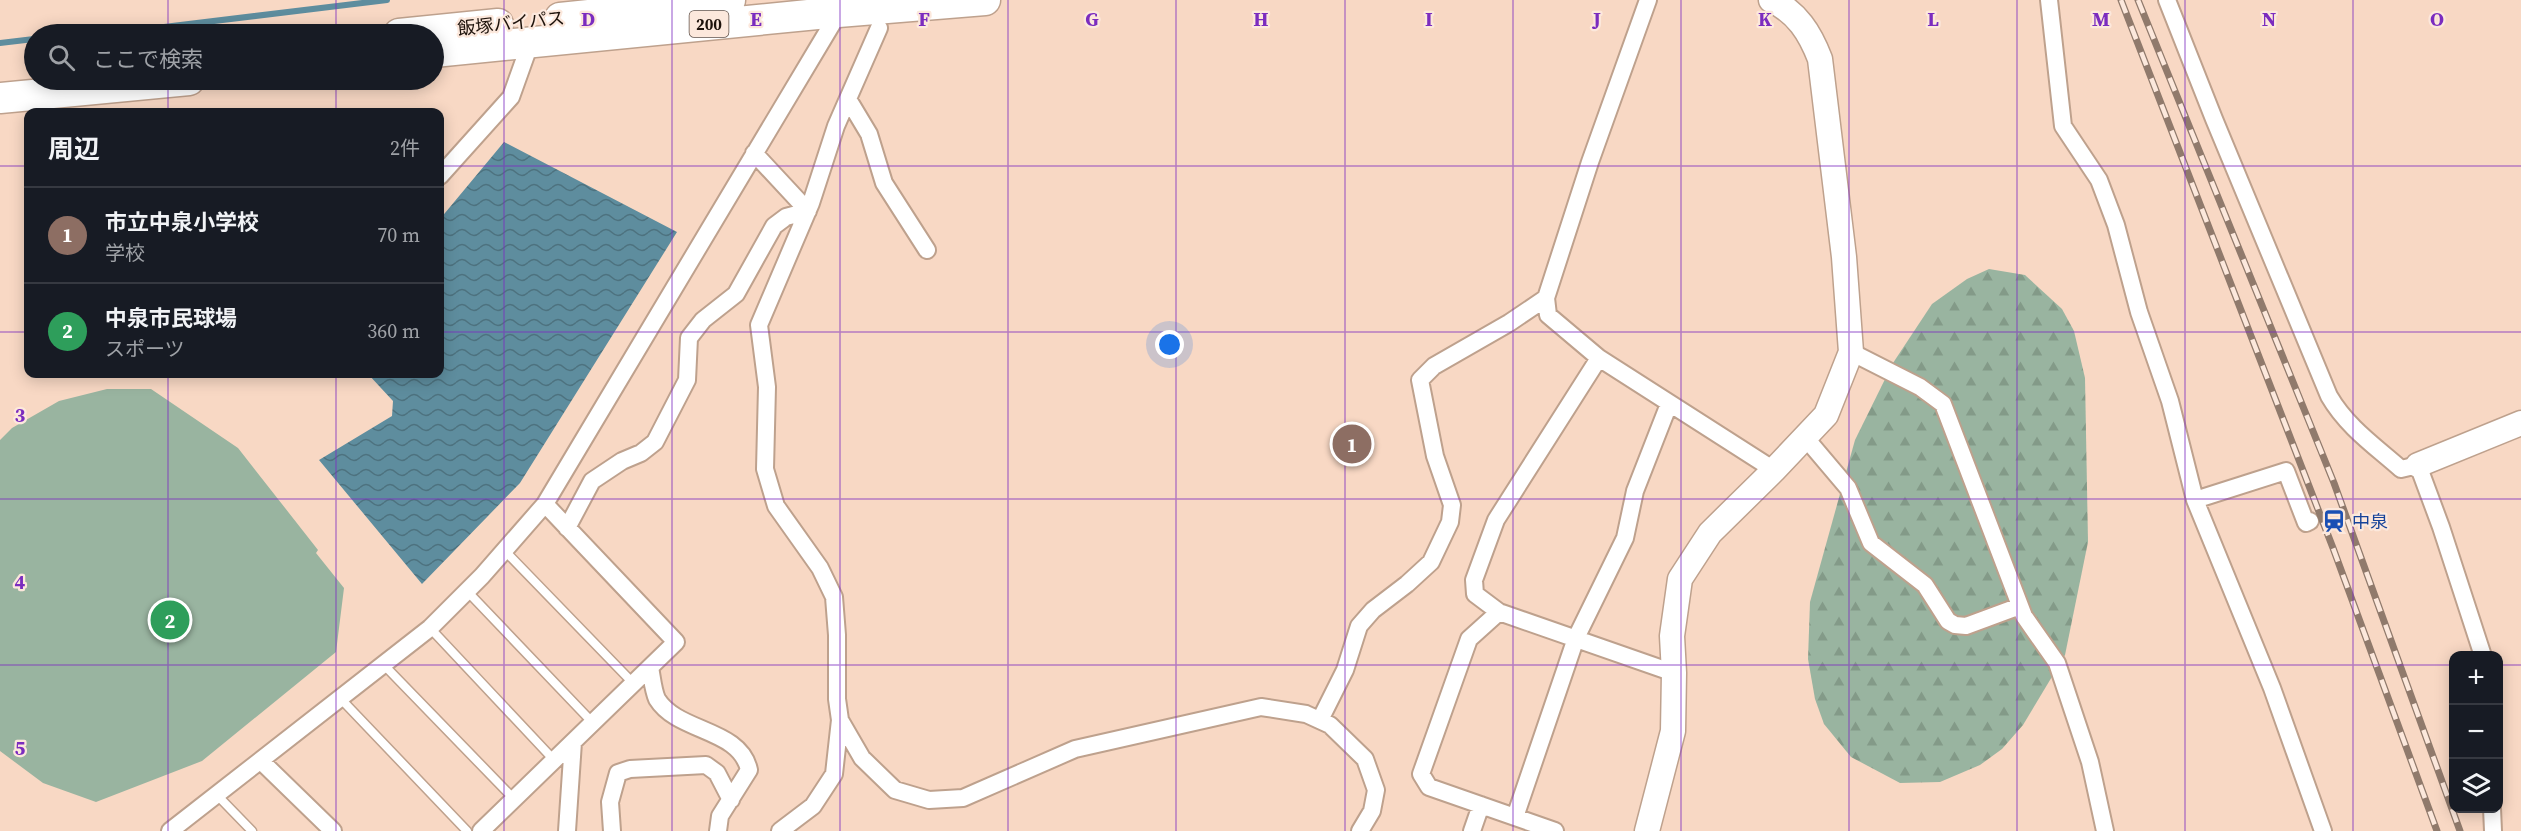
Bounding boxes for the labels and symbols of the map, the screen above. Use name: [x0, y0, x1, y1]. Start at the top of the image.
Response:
street label: 飯塚バイパス: [456, 5, 566, 41]
text: D: [581, 5, 595, 33]
text: E: [750, 5, 762, 33]
text: F: [918, 5, 930, 33]
text: G: [1085, 5, 1099, 33]
text: H: [1253, 5, 1269, 33]
text: I: [1425, 5, 1433, 33]
text: J: [1591, 5, 1601, 33]
text: K: [1758, 5, 1772, 33]
text: L: [1927, 5, 1939, 33]
text: M: [2092, 5, 2110, 33]
text: N: [2262, 5, 2276, 33]
text: O: [2430, 5, 2444, 33]
road number: 200: [690, 11, 728, 37]
your location: [1155, 330, 1184, 359]
text: 3: [15, 401, 26, 429]
pin: 1: [1332, 422, 1372, 466]
station icon: 中泉: [2321, 508, 2347, 534]
place label: 中泉: [2352, 509, 2388, 534]
text: 4: [15, 568, 26, 596]
pin: 2: [150, 598, 190, 642]
text: 5: [15, 734, 26, 762]

